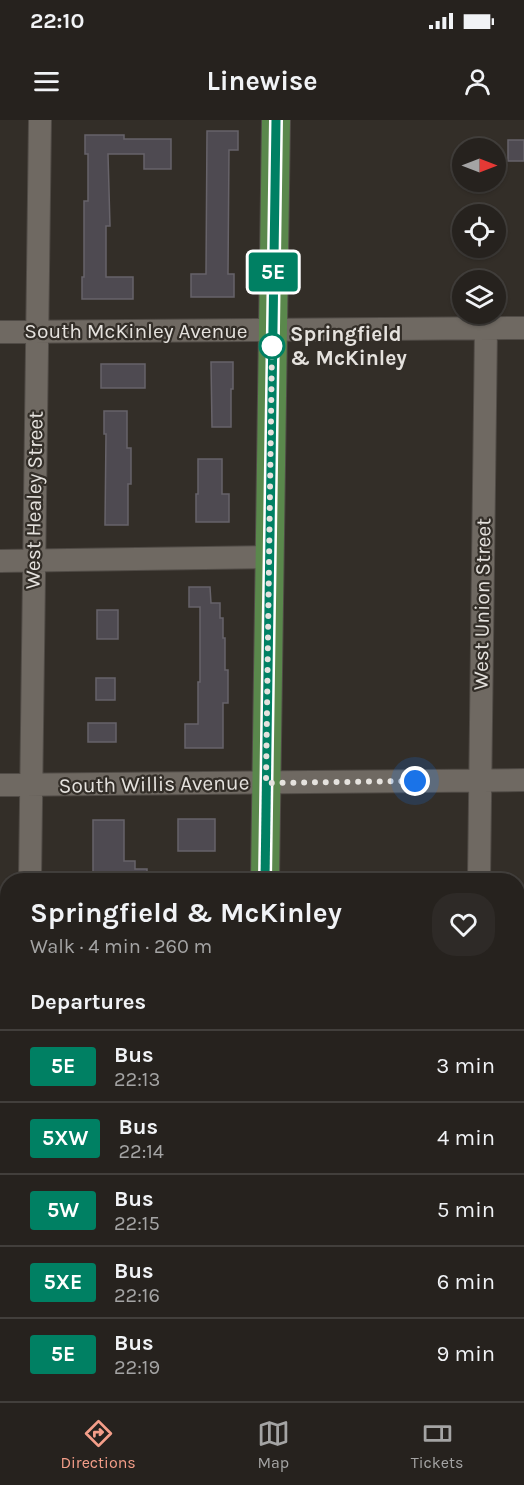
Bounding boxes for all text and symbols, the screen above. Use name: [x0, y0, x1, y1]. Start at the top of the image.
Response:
text: 22:10: [30, 8, 84, 34]
icon: menu: [30, 65, 63, 98]
text: Linewise: [206, 65, 318, 97]
icon: person: [461, 65, 494, 98]
north arrow: [452, 138, 506, 192]
map controls: [452, 138, 506, 324]
button: locate: [452, 204, 506, 258]
line badge: 5E: [246, 252, 300, 292]
text: 5E: [261, 260, 285, 284]
button: layers: [452, 270, 506, 324]
street label: South McKinley Avenue: [24, 319, 248, 343]
place label: Springfield & McKinley: [290, 322, 407, 370]
marker: Springfield & McKinley: [259, 333, 285, 359]
street label: West Healey Street: [20, 411, 48, 589]
street label: West Union Street: [468, 518, 496, 690]
your location: [400, 766, 430, 796]
street label: South Willis Avenue: [58, 770, 250, 798]
button: heart: [432, 893, 495, 956]
text: Springfield & McKinley: [30, 896, 342, 929]
text: Walk · 4 min · 260 m: [30, 935, 212, 958]
text: Departures: [30, 989, 146, 1015]
text: Bus: [114, 1042, 154, 1068]
text: 3 min: [436, 1053, 495, 1079]
text: 5E: [51, 1054, 75, 1078]
text: 22:13: [114, 1068, 160, 1091]
text: Bus: [118, 1114, 158, 1140]
text: 4 min: [437, 1125, 495, 1151]
text: 5XW: [42, 1126, 88, 1150]
text: 22:14: [118, 1140, 164, 1163]
text: Bus: [114, 1186, 154, 1212]
text: 5 min: [437, 1197, 495, 1223]
text: 5W: [47, 1198, 79, 1222]
text: 22:15: [114, 1212, 160, 1235]
text: Bus: [114, 1258, 154, 1284]
text: 6 min: [437, 1269, 495, 1295]
text: 5XE: [44, 1270, 82, 1294]
text: 22:16: [114, 1284, 160, 1307]
text: Bus: [114, 1330, 154, 1356]
text: 9 min: [437, 1341, 495, 1367]
text: 5E: [51, 1342, 75, 1366]
text: 22:19: [114, 1356, 160, 1379]
tab: Directions: [61, 1417, 136, 1472]
tab: Map: [257, 1417, 290, 1472]
tab: Tickets: [411, 1417, 463, 1472]

